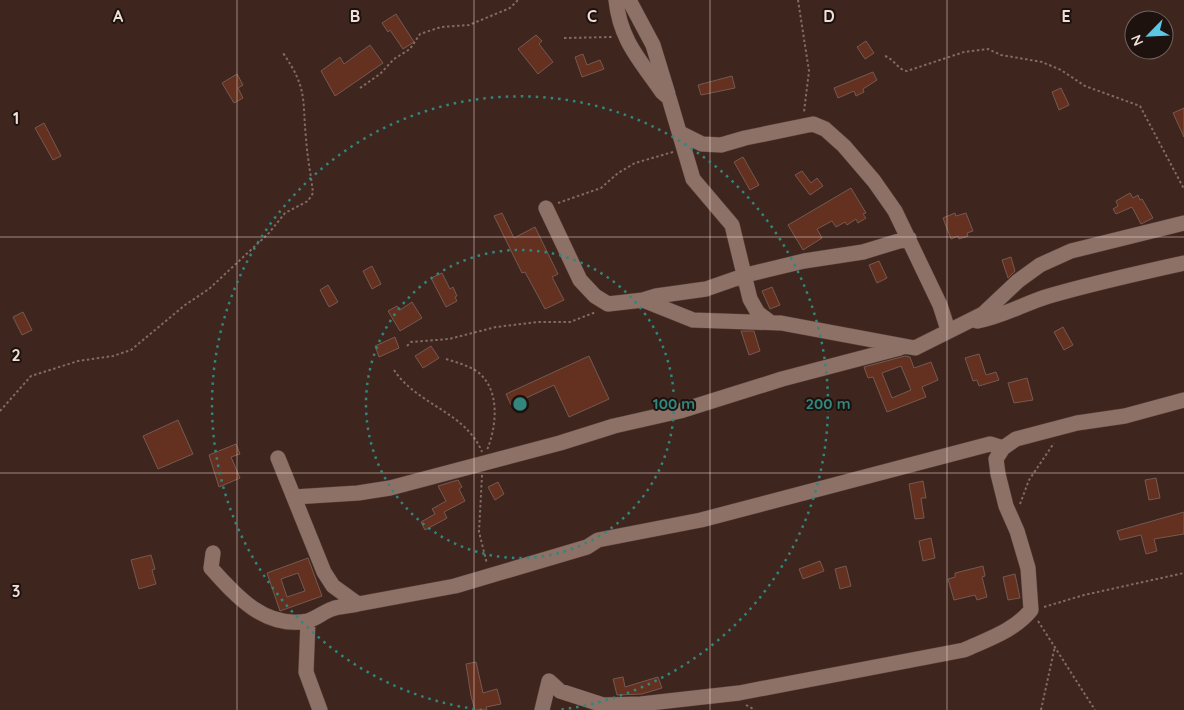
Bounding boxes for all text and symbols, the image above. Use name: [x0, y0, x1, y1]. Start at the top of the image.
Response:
text: A: [113, 6, 124, 26]
text: B: [350, 6, 360, 26]
text: C: [587, 6, 597, 26]
text: D: [823, 6, 835, 26]
text: E: [1061, 6, 1071, 26]
north arrow: [1124, 10, 1174, 60]
text: N: [1127, 32, 1147, 49]
text: 1: [13, 108, 19, 128]
text: 2: [11, 345, 21, 365]
text: 100 m: [653, 394, 695, 413]
text: 200 m: [806, 394, 851, 413]
centre of rings: [511, 395, 529, 413]
text: 3: [12, 581, 20, 601]

